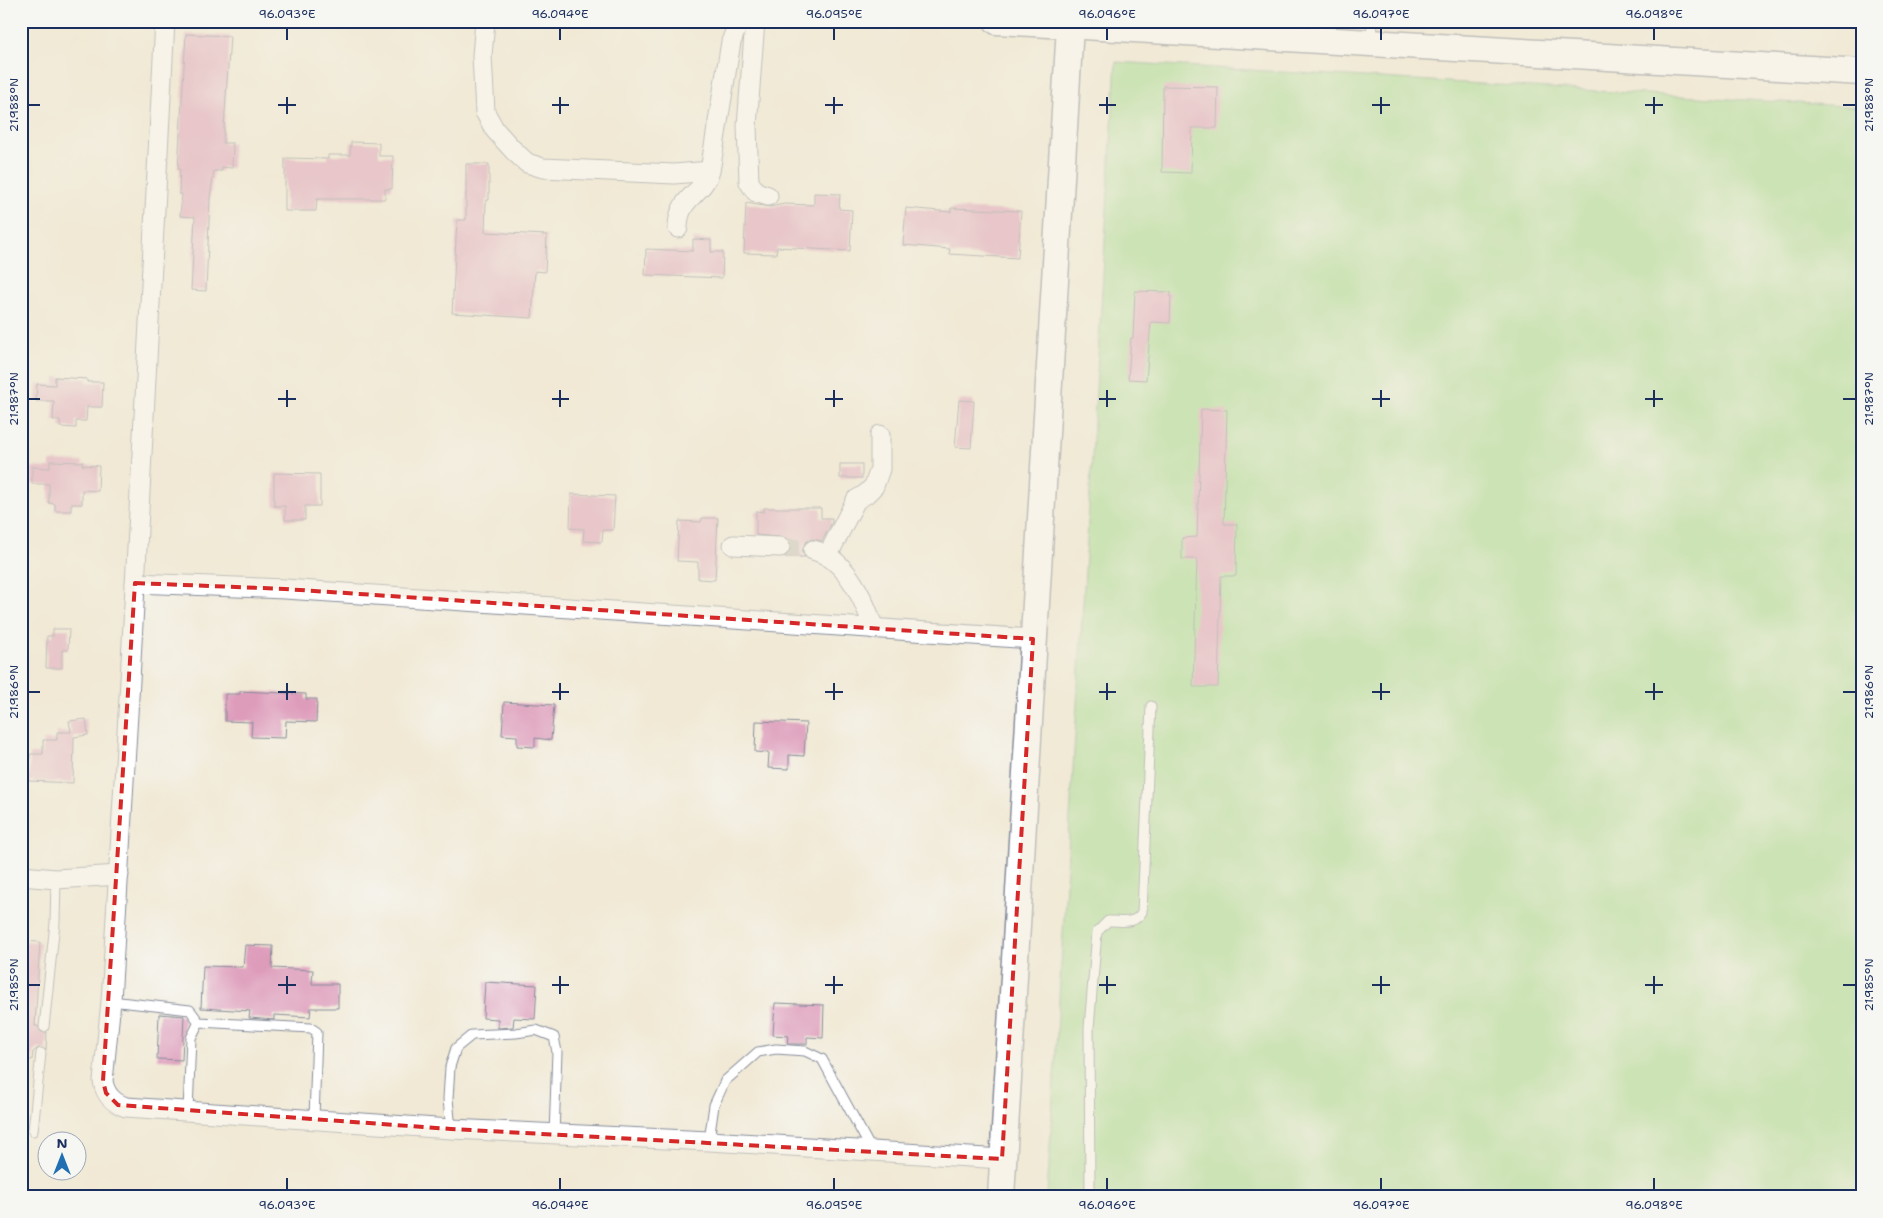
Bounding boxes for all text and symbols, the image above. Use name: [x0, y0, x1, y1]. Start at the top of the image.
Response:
text: 96.093°E: [258, 6, 316, 22]
text: 96.094°E: [531, 6, 589, 22]
text: 96.095°E: [806, 6, 862, 22]
text: 96.096°E: [1078, 6, 1136, 22]
text: 96.097°E: [1353, 6, 1409, 22]
text: 96.098°E: [1625, 6, 1683, 22]
text: 21.988°N: [6, 78, 22, 132]
text: 21.988°N: [1861, 78, 1877, 132]
text: 21.987°N: [6, 372, 22, 426]
text: 21.987°N: [1861, 372, 1877, 426]
text: 21.986°N: [6, 665, 22, 719]
text: 21.986°N: [1861, 665, 1877, 719]
text: 21.985°N: [6, 958, 22, 1012]
text: 21.985°N: [1861, 958, 1877, 1012]
north arrow: [38, 1130, 88, 1180]
text: N: [56, 1134, 68, 1152]
text: 96.093°E: [258, 1197, 316, 1213]
text: 96.094°E: [531, 1197, 589, 1213]
text: 96.095°E: [806, 1197, 862, 1213]
text: 96.096°E: [1078, 1197, 1136, 1213]
text: 96.097°E: [1353, 1197, 1409, 1213]
text: 96.098°E: [1625, 1197, 1683, 1213]

